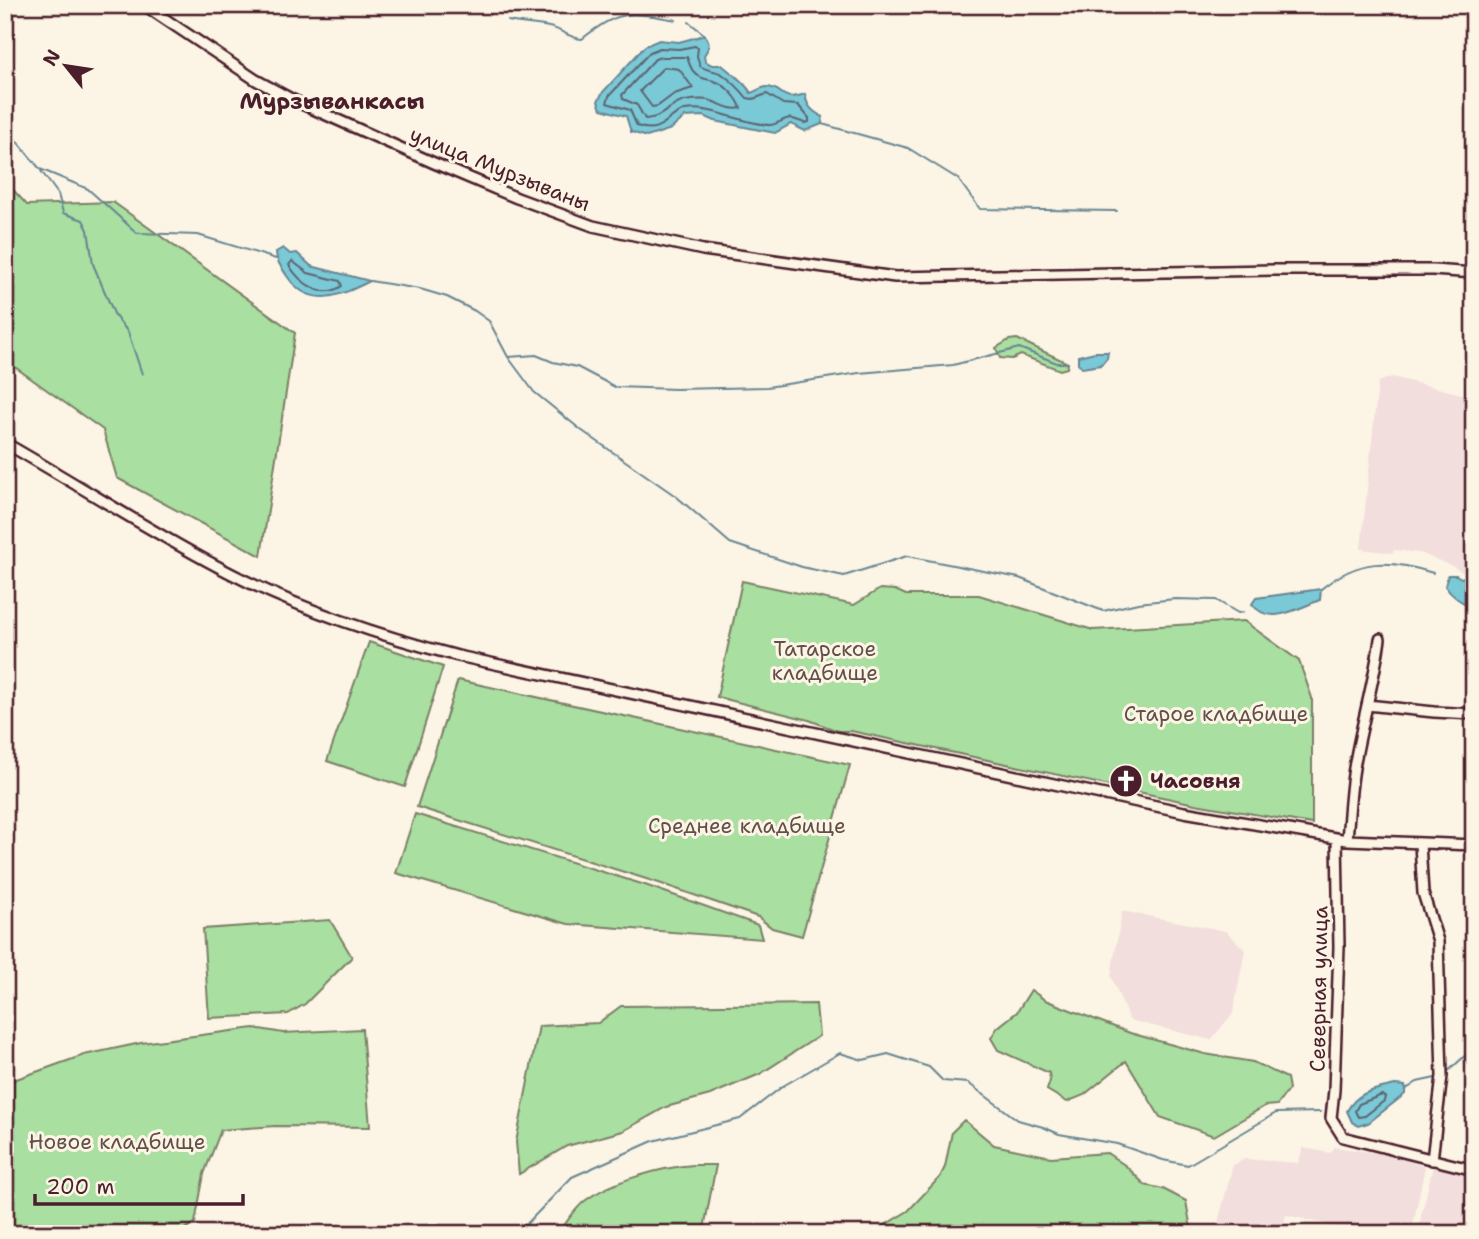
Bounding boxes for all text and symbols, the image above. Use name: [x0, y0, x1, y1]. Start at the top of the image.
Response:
north arrow: [32, 32, 102, 102]
text: N: [37, 45, 66, 71]
district label: Мурзыванкасы: [239, 86, 425, 116]
street label: улица Мурзываны: [406, 120, 594, 218]
park label: Татарское кладбище: [772, 635, 878, 687]
park label: Старое кладбище: [1124, 700, 1308, 728]
church icon: Часовня: [1107, 762, 1145, 800]
place label: Часовня: [1150, 767, 1241, 795]
park label: Среднее кладбище: [648, 812, 846, 840]
street label: Северная улица: [1304, 906, 1334, 1072]
park label: Новое кладбище: [28, 1128, 206, 1156]
scale bar: [35, 1162, 243, 1206]
text: 200 m: [46, 1173, 115, 1201]

